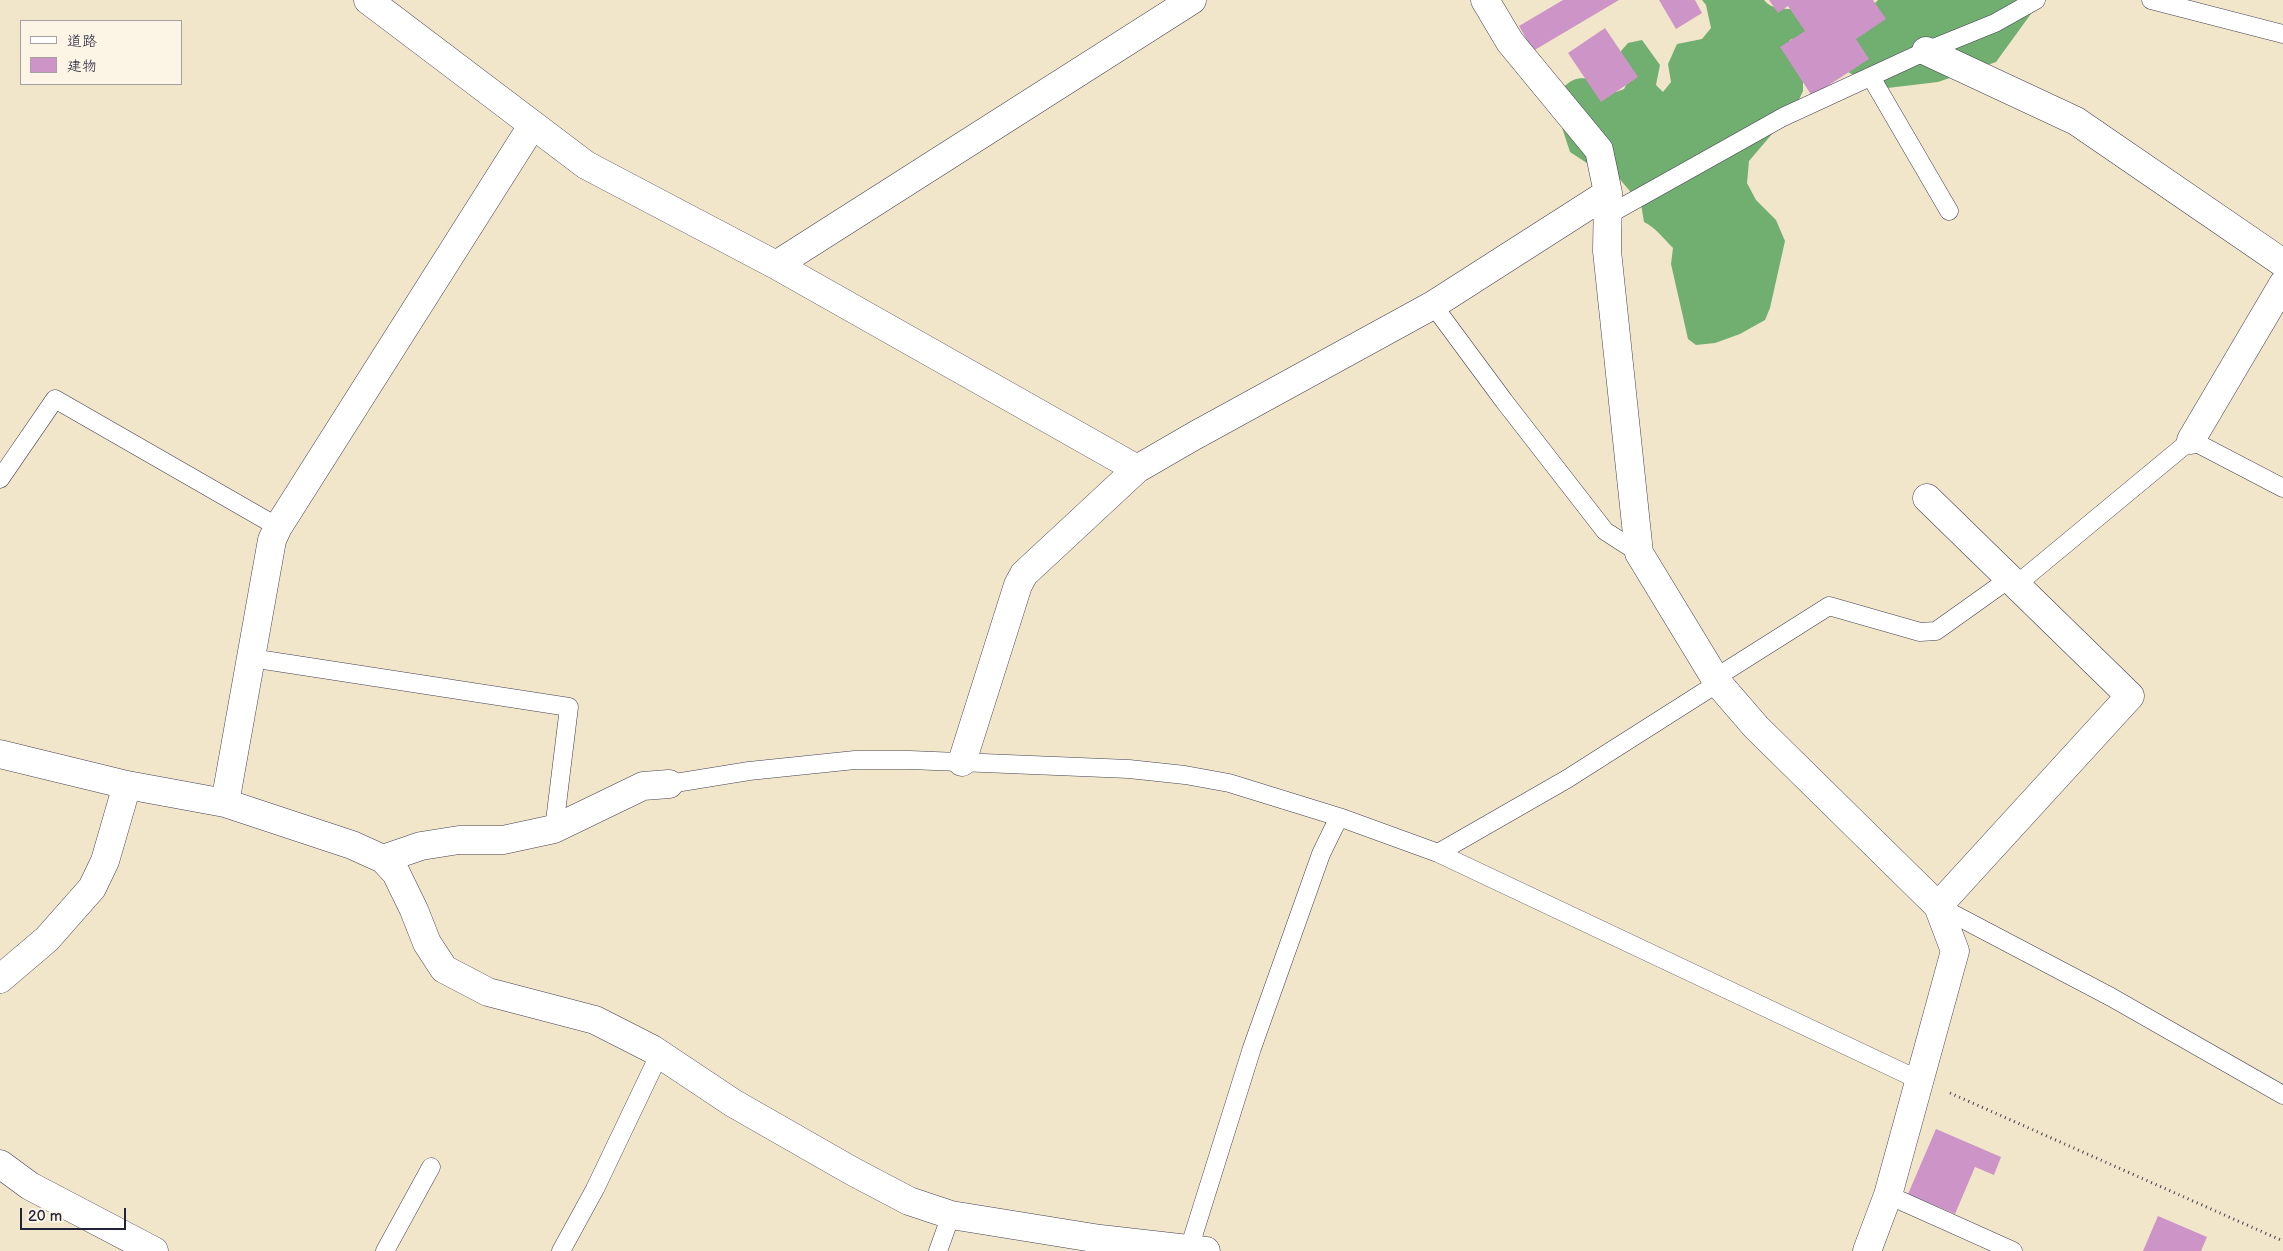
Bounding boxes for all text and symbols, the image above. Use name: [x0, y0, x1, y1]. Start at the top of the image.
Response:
legend: [20, 20, 182, 85]
text: 道路: [67, 32, 97, 51]
text: 建物: [67, 57, 97, 76]
scale bar: [22, 1198, 129, 1230]
text: 20 m: [28, 1207, 62, 1226]

